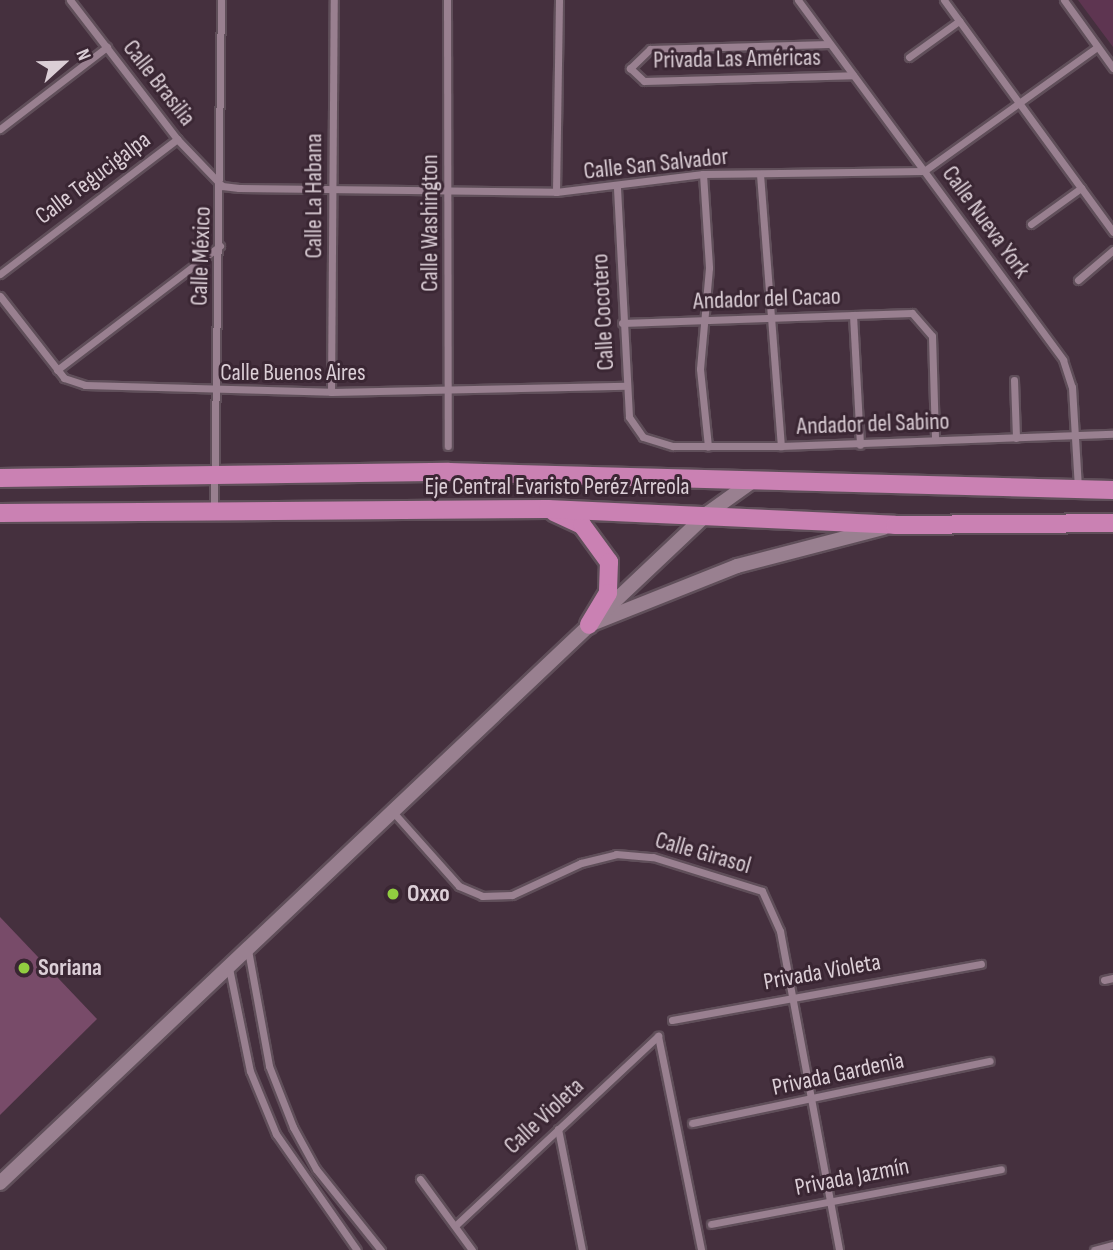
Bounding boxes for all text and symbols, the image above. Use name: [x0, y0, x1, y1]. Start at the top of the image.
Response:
north arrow: [28, 28, 98, 98]
street label: Calle Brasilia: [117, 34, 201, 132]
street label: Privada Las Américas: [653, 43, 821, 75]
text: N: [70, 46, 95, 64]
street label: Calle Tegucigalpa: [30, 125, 156, 231]
street label: Calle La Habana: [300, 134, 328, 258]
street label: Calle San Salvador: [582, 142, 730, 186]
street label: Calle Washington: [416, 154, 444, 292]
street label: Calle Nueva York: [936, 160, 1036, 284]
street label: Calle México: [185, 206, 217, 306]
street label: Calle Cocotero: [586, 253, 620, 371]
street label: Andador del Cacao: [693, 282, 841, 316]
street label: Calle Buenos Aires: [220, 359, 366, 387]
street label: Andador del Sabino: [796, 407, 950, 441]
street label: Eje Central Evaristo Peréz Arreola: [424, 473, 690, 501]
street label: Calle Girasol: [652, 826, 754, 880]
place label: Oxxo: [407, 880, 450, 908]
marker: Oxxo: [385, 886, 401, 902]
street label: Privada Violeta: [761, 948, 883, 996]
place label: Soriana: [38, 954, 102, 982]
marker: Soriana: [16, 960, 32, 976]
street label: Privada Gardenia: [769, 1046, 907, 1102]
street label: Calle Violeta: [498, 1072, 590, 1160]
street label: Privada Jazmín: [792, 1152, 912, 1202]

